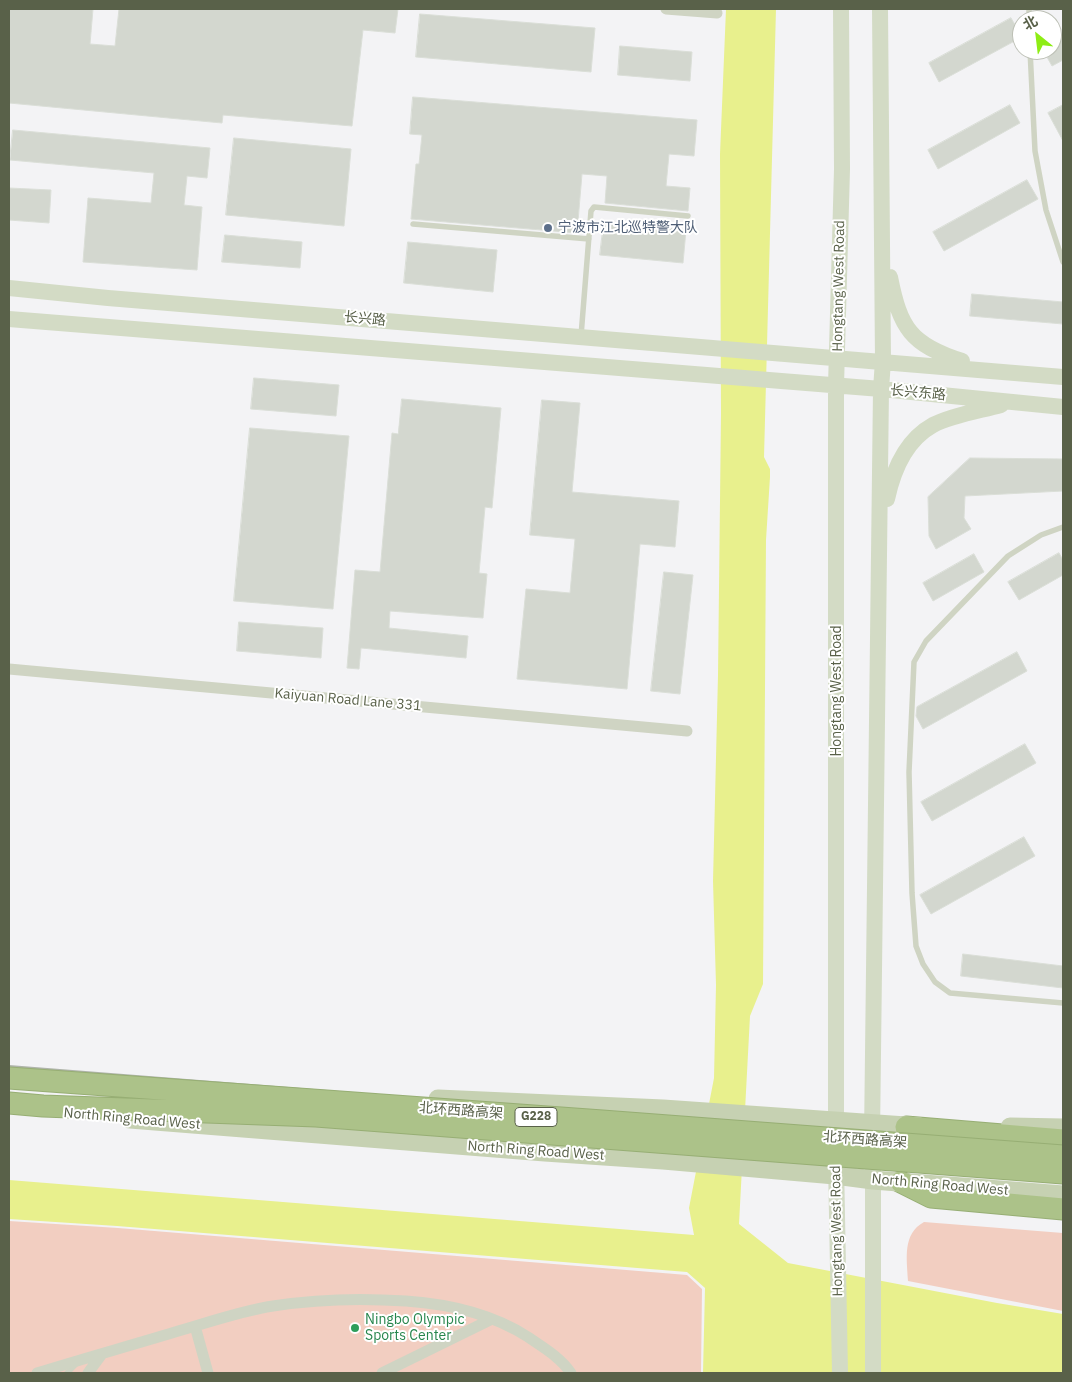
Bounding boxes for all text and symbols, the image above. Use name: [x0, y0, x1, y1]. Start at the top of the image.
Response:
north arrow: [1012, 10, 1062, 60]
text: 北: [1020, 11, 1041, 34]
place label: 宁波市江北巡特警大队: [558, 220, 698, 236]
street label: Hongtang West Road: [829, 220, 849, 352]
marker: 宁波市江北巡特警大队: [542, 222, 554, 234]
street label: 长兴路: [343, 309, 387, 329]
street label: 长兴东路: [889, 382, 947, 404]
street label: Hongtang West Road: [829, 625, 845, 757]
street label: Kaiyuan Road Lane 331: [274, 685, 422, 715]
street label: 北环西路高架: [419, 1100, 503, 1122]
street label: North Ring Road West: [63, 1105, 201, 1133]
road number: G228: [515, 1108, 557, 1126]
street label: 北环西路高架: [823, 1129, 907, 1151]
street label: North Ring Road West: [467, 1138, 605, 1164]
street label: Hongtang West Road: [827, 1165, 847, 1297]
street label: North Ring Road West: [871, 1171, 1009, 1199]
place label: Ningbo Olympic Sports Center: [365, 1312, 464, 1344]
marker: Ningbo Olympic Sports Center: [349, 1322, 361, 1334]

